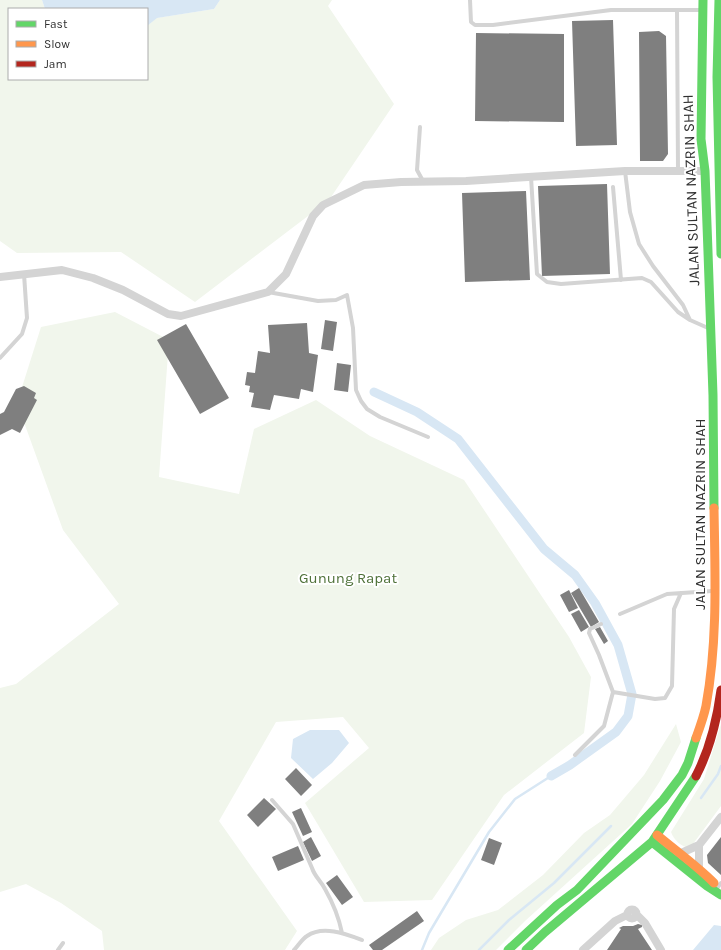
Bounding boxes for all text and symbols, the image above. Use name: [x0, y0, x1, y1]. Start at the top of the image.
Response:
legend: [8, 8, 148, 80]
text: Fast: [44, 17, 68, 31]
text: Slow: [44, 37, 70, 51]
text: Jam: [44, 57, 67, 71]
street label: JALAN SULTAN NAZRIN SHAH: [679, 94, 703, 286]
street label: JALAN SULTAN NAZRIN SHAH: [691, 418, 709, 610]
park label: Gunung Rapat: [299, 569, 397, 587]

